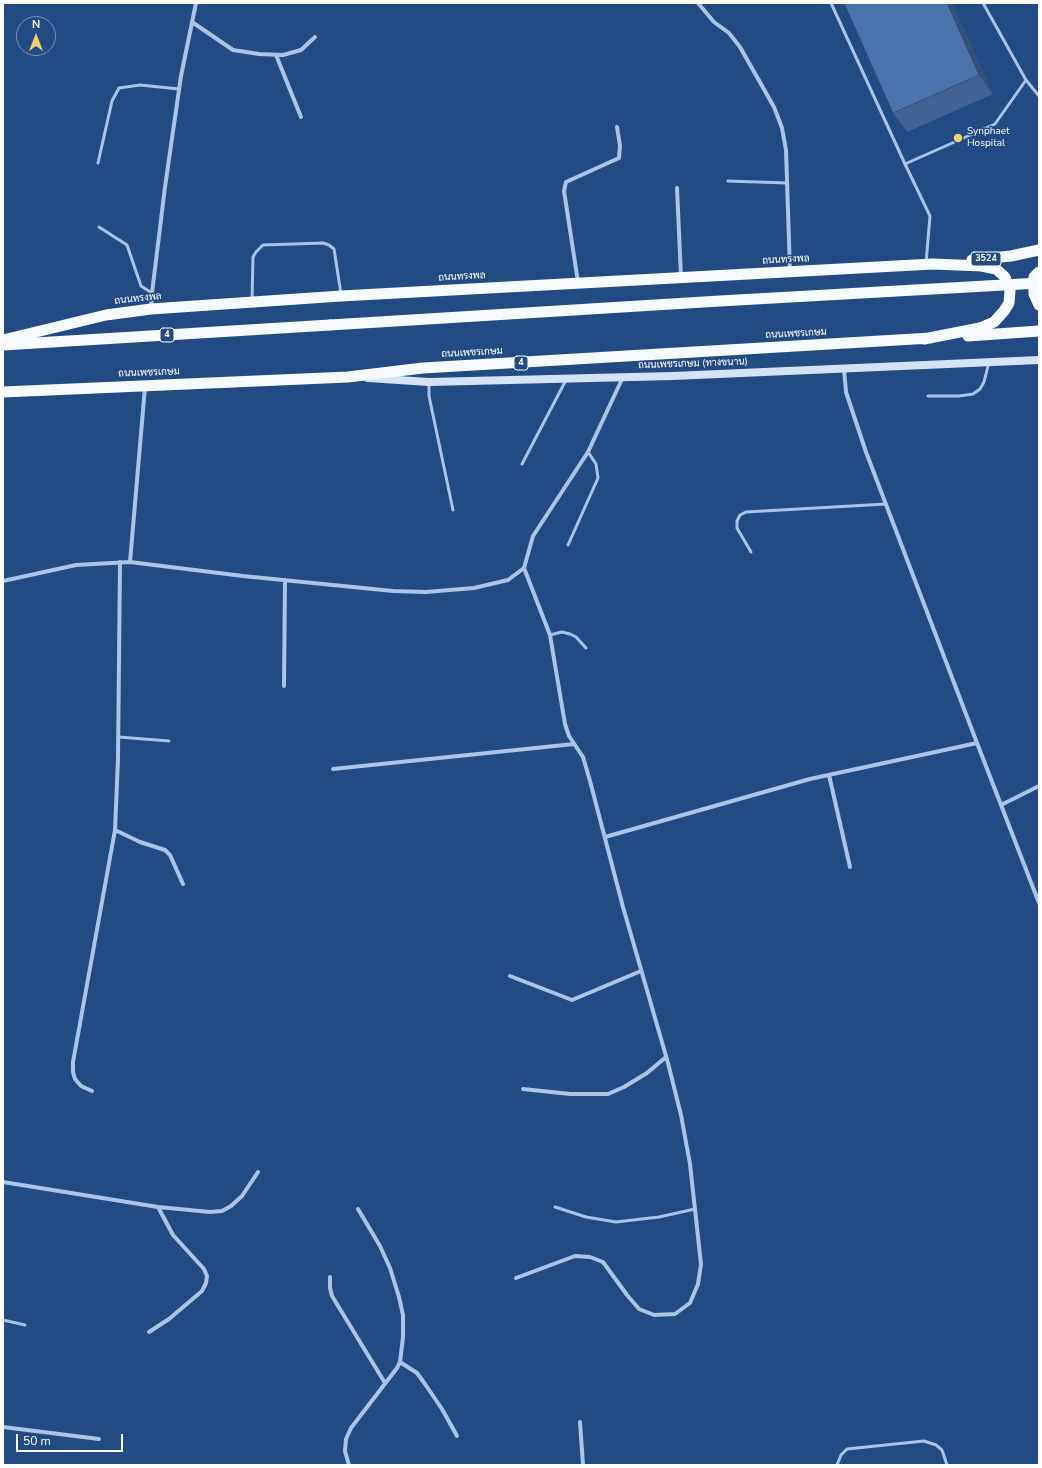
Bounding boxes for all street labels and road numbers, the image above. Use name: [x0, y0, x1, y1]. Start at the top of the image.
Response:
road number: 3524: [971, 252, 1001, 266]
street label: ถนนทรงพล: [762, 253, 810, 267]
street label: ถนนทรงพล: [438, 270, 486, 284]
street label: ถนนทรงพล: [114, 291, 162, 307]
street label: ถนนเพชรเกษม: [765, 326, 827, 342]
road number: 4: [160, 328, 174, 342]
street label: ถนนเพชรเกษม: [441, 345, 503, 361]
road number: 4: [514, 356, 528, 370]
street label: ถนนเพชรเกษม (ทางขนาน): [638, 356, 748, 372]
street label: ถนนเพชรเกษม: [118, 366, 180, 380]

